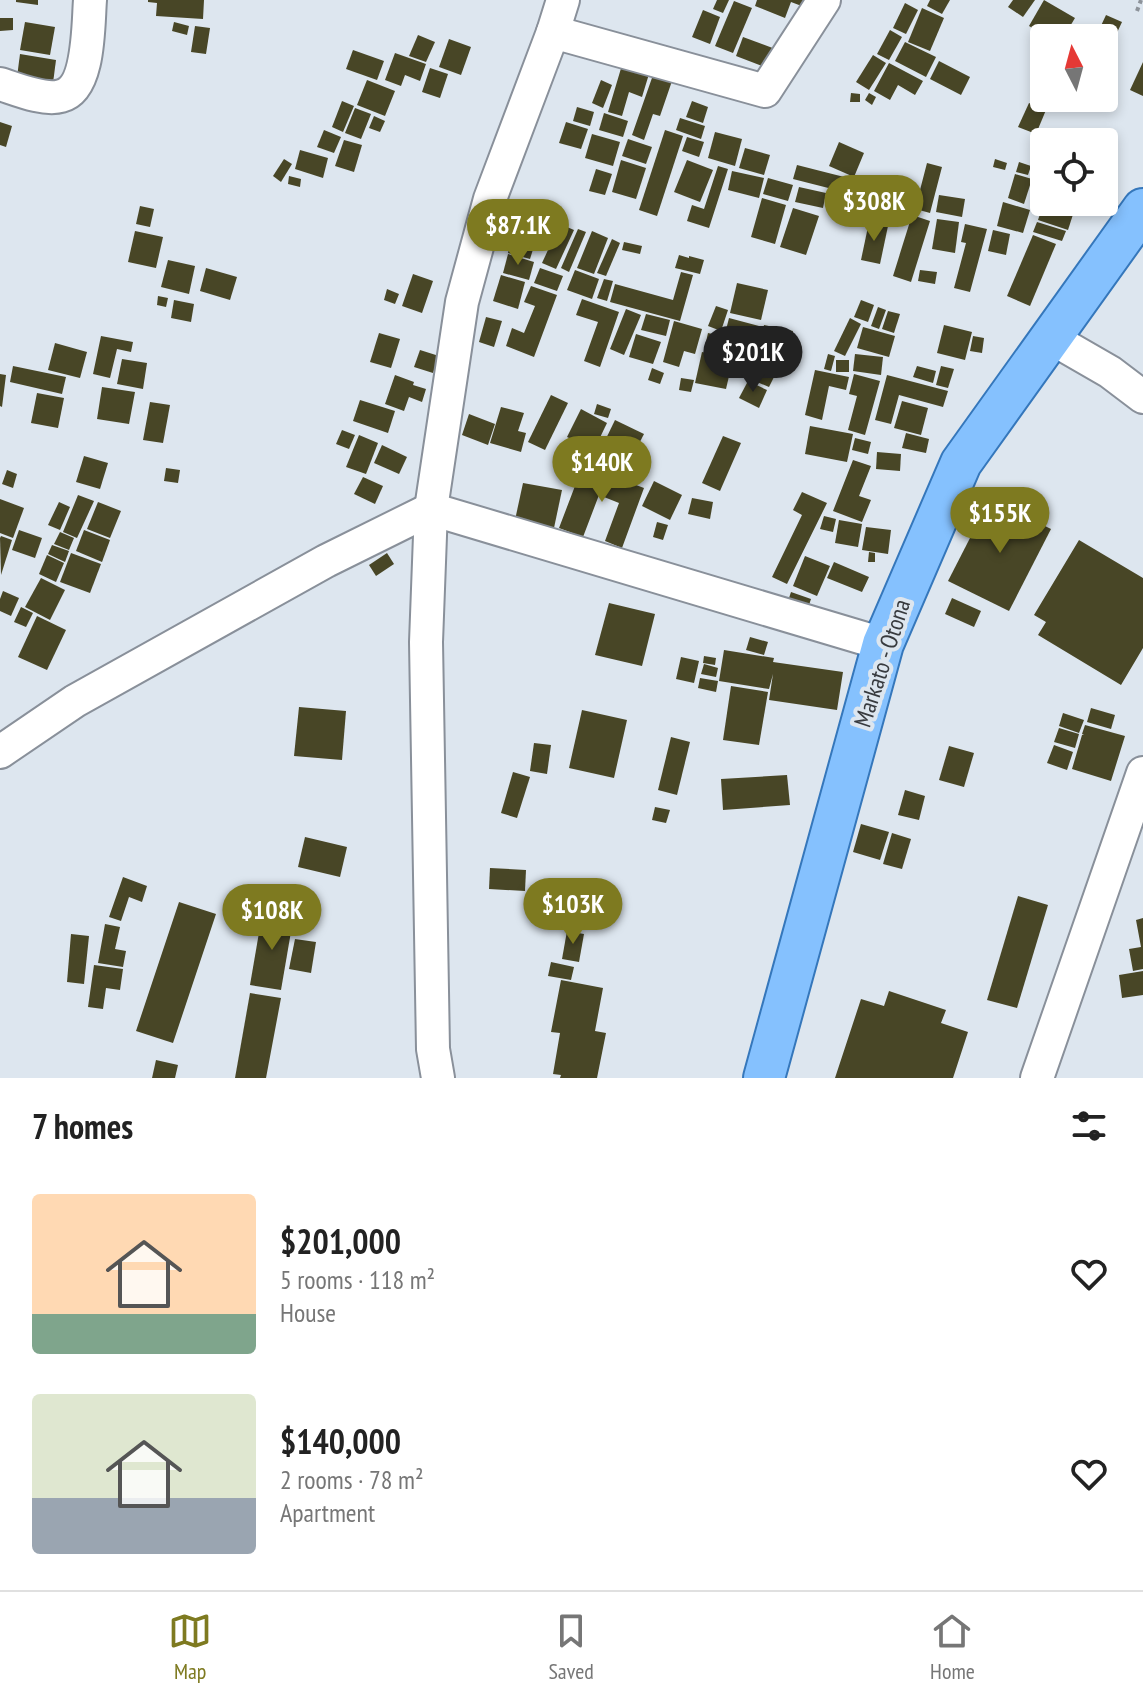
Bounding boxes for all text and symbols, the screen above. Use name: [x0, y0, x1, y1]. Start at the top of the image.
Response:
north arrow: [1030, 24, 1118, 112]
map controls: [1030, 24, 1118, 216]
button: locate: [1030, 128, 1118, 216]
pin: $308K: [818, 175, 930, 243]
text: $308K: [842, 184, 906, 217]
pin: $87.1K: [453, 199, 583, 267]
text: $87.1K: [485, 208, 551, 241]
pin: $201K: [697, 326, 809, 394]
text: $201K: [721, 335, 785, 368]
pin: $140K: [546, 436, 658, 504]
text: $140K: [570, 445, 634, 478]
pin: $155K: [944, 487, 1056, 555]
text: $155K: [968, 496, 1032, 529]
street label: Markato - Otona: [847, 595, 917, 731]
pin: $103K: [517, 878, 629, 946]
pin: $108K: [216, 884, 328, 952]
text: $103K: [541, 887, 605, 920]
text: $108K: [240, 893, 304, 926]
text: 7 homes: [32, 1104, 133, 1148]
icon: filters: [1067, 1104, 1111, 1148]
text: $201,000: [280, 1219, 401, 1263]
icon: home: [96, 1226, 192, 1322]
icon: heart: [1067, 1252, 1111, 1296]
text: 5 rooms · 118 m²: [280, 1263, 435, 1296]
text: House: [280, 1296, 336, 1329]
text: $140,000: [280, 1419, 401, 1463]
icon: home: [96, 1426, 192, 1522]
icon: heart: [1067, 1452, 1111, 1496]
text: 2 rooms · 78 m²: [280, 1463, 424, 1496]
text: Apartment: [280, 1496, 375, 1529]
tab: Map: [168, 1609, 212, 1685]
tab: Saved: [548, 1609, 594, 1685]
tab: Home: [930, 1609, 975, 1685]

